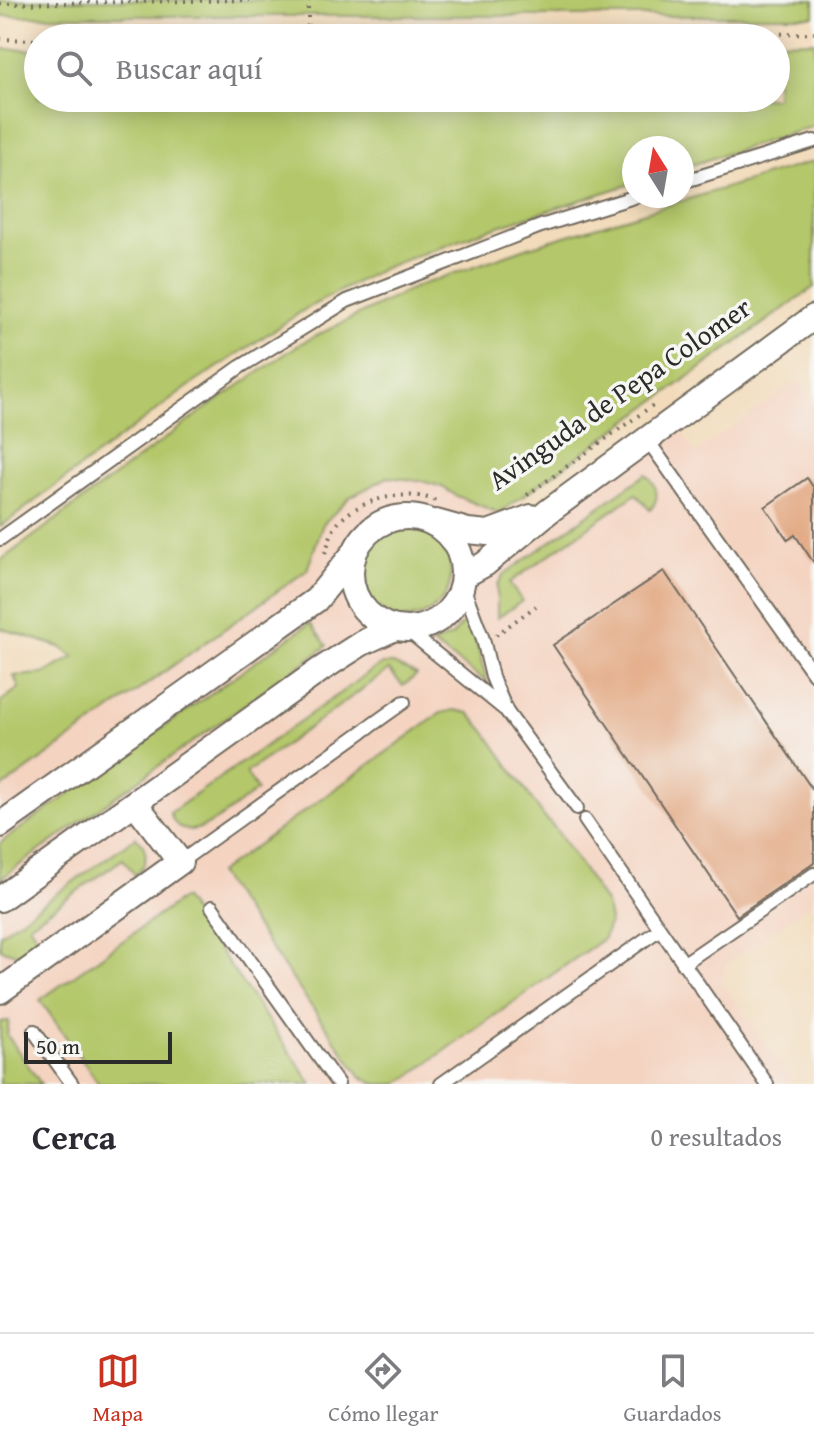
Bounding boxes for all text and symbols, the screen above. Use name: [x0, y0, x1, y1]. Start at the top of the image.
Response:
search box: [24, 24, 790, 112]
icon: search: [52, 46, 96, 90]
text: Buscar aquí: [116, 46, 262, 90]
north arrow: [622, 136, 694, 208]
street label: Avinguda de Pepa Colomer: [479, 286, 759, 499]
scale bar: [24, 1028, 172, 1064]
text: 50 m: [36, 1030, 80, 1062]
text: Cerca: [32, 1112, 116, 1161]
text: 0 resultados: [651, 1117, 782, 1156]
tab: Mapa: [93, 1349, 143, 1429]
tab: Cómo llegar: [328, 1349, 439, 1429]
tab: Guardados: [624, 1349, 721, 1429]

